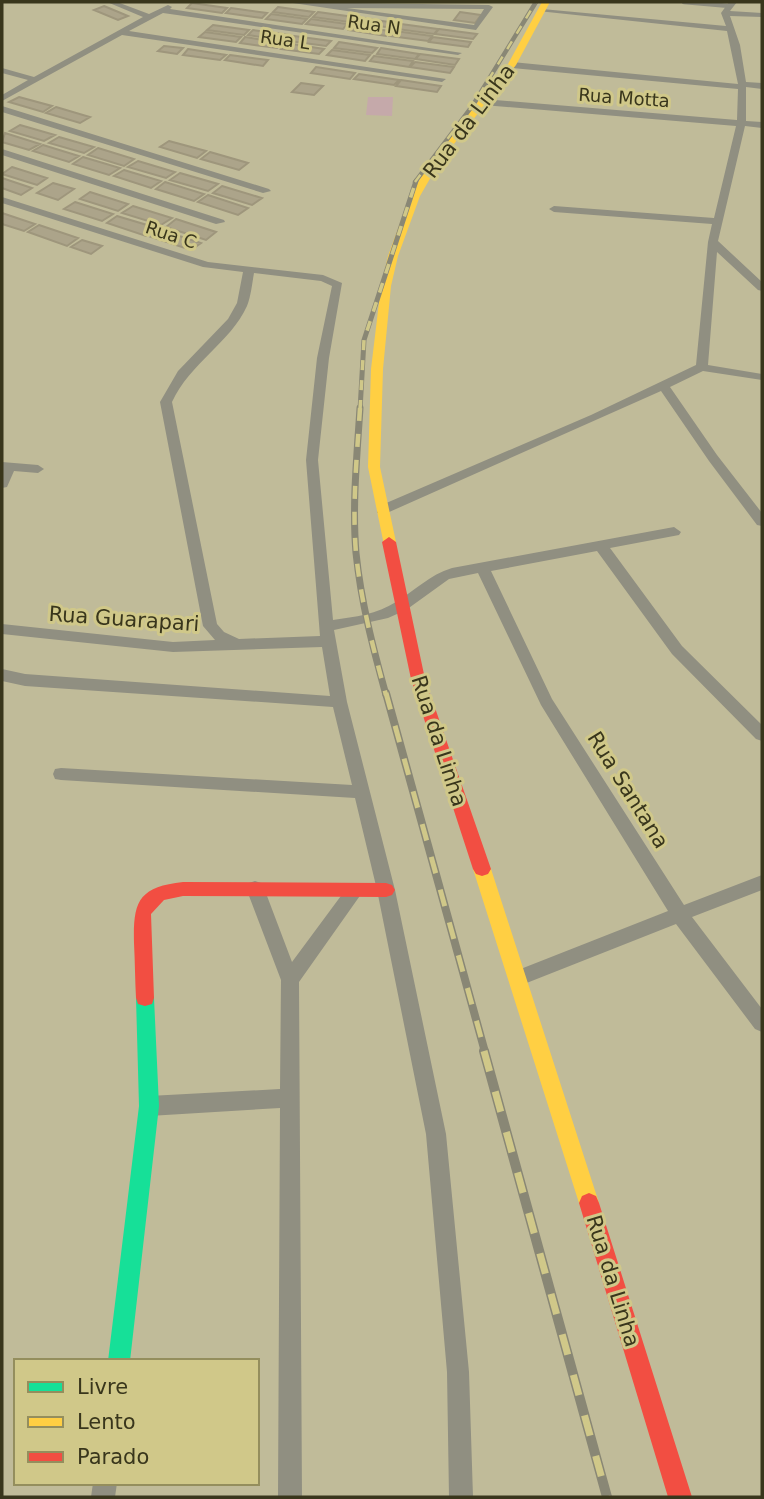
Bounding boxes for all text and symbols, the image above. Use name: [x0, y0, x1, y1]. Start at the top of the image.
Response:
street label: Rua N: [346, 10, 402, 39]
street label: Rua L: [259, 26, 311, 53]
street label: Rua da Linha: [418, 59, 520, 183]
street label: Rua Motta: [578, 84, 670, 111]
street label: Rua C: [143, 216, 199, 253]
street label: Rua Guarapari: [48, 602, 200, 636]
street label: Rua da Linha: [407, 672, 471, 810]
street label: Rua Santana: [583, 727, 673, 853]
street label: Rua da Linha: [582, 1212, 644, 1350]
legend: [14, 1359, 259, 1485]
text: Livre: [77, 1375, 128, 1399]
text: Lento: [77, 1410, 136, 1434]
text: Parado: [77, 1445, 149, 1469]

